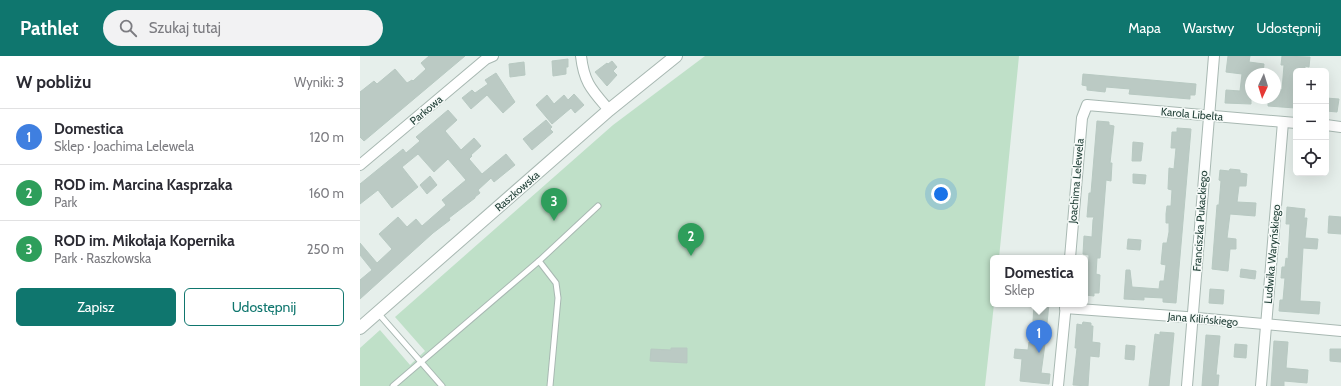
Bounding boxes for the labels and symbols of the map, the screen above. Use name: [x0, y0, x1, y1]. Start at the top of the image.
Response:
north arrow: [1245, 68, 1281, 104]
street label: Parkowa: [407, 92, 446, 128]
street label: Karola Libelta: [1160, 104, 1224, 124]
street label: Joachima Lelewela: [1065, 137, 1087, 225]
street label: Raszkowska: [492, 167, 543, 214]
street label: Franciszka Pukackiego: [1189, 170, 1211, 272]
your location: [931, 184, 951, 204]
pin: 3: [541, 188, 567, 221]
street label: Ludwika Waryńskiego: [1261, 204, 1283, 304]
pin: 2: [678, 223, 704, 256]
street label: Jana Kilińskiego: [1166, 309, 1239, 329]
pin: 1: [1026, 320, 1052, 353]

